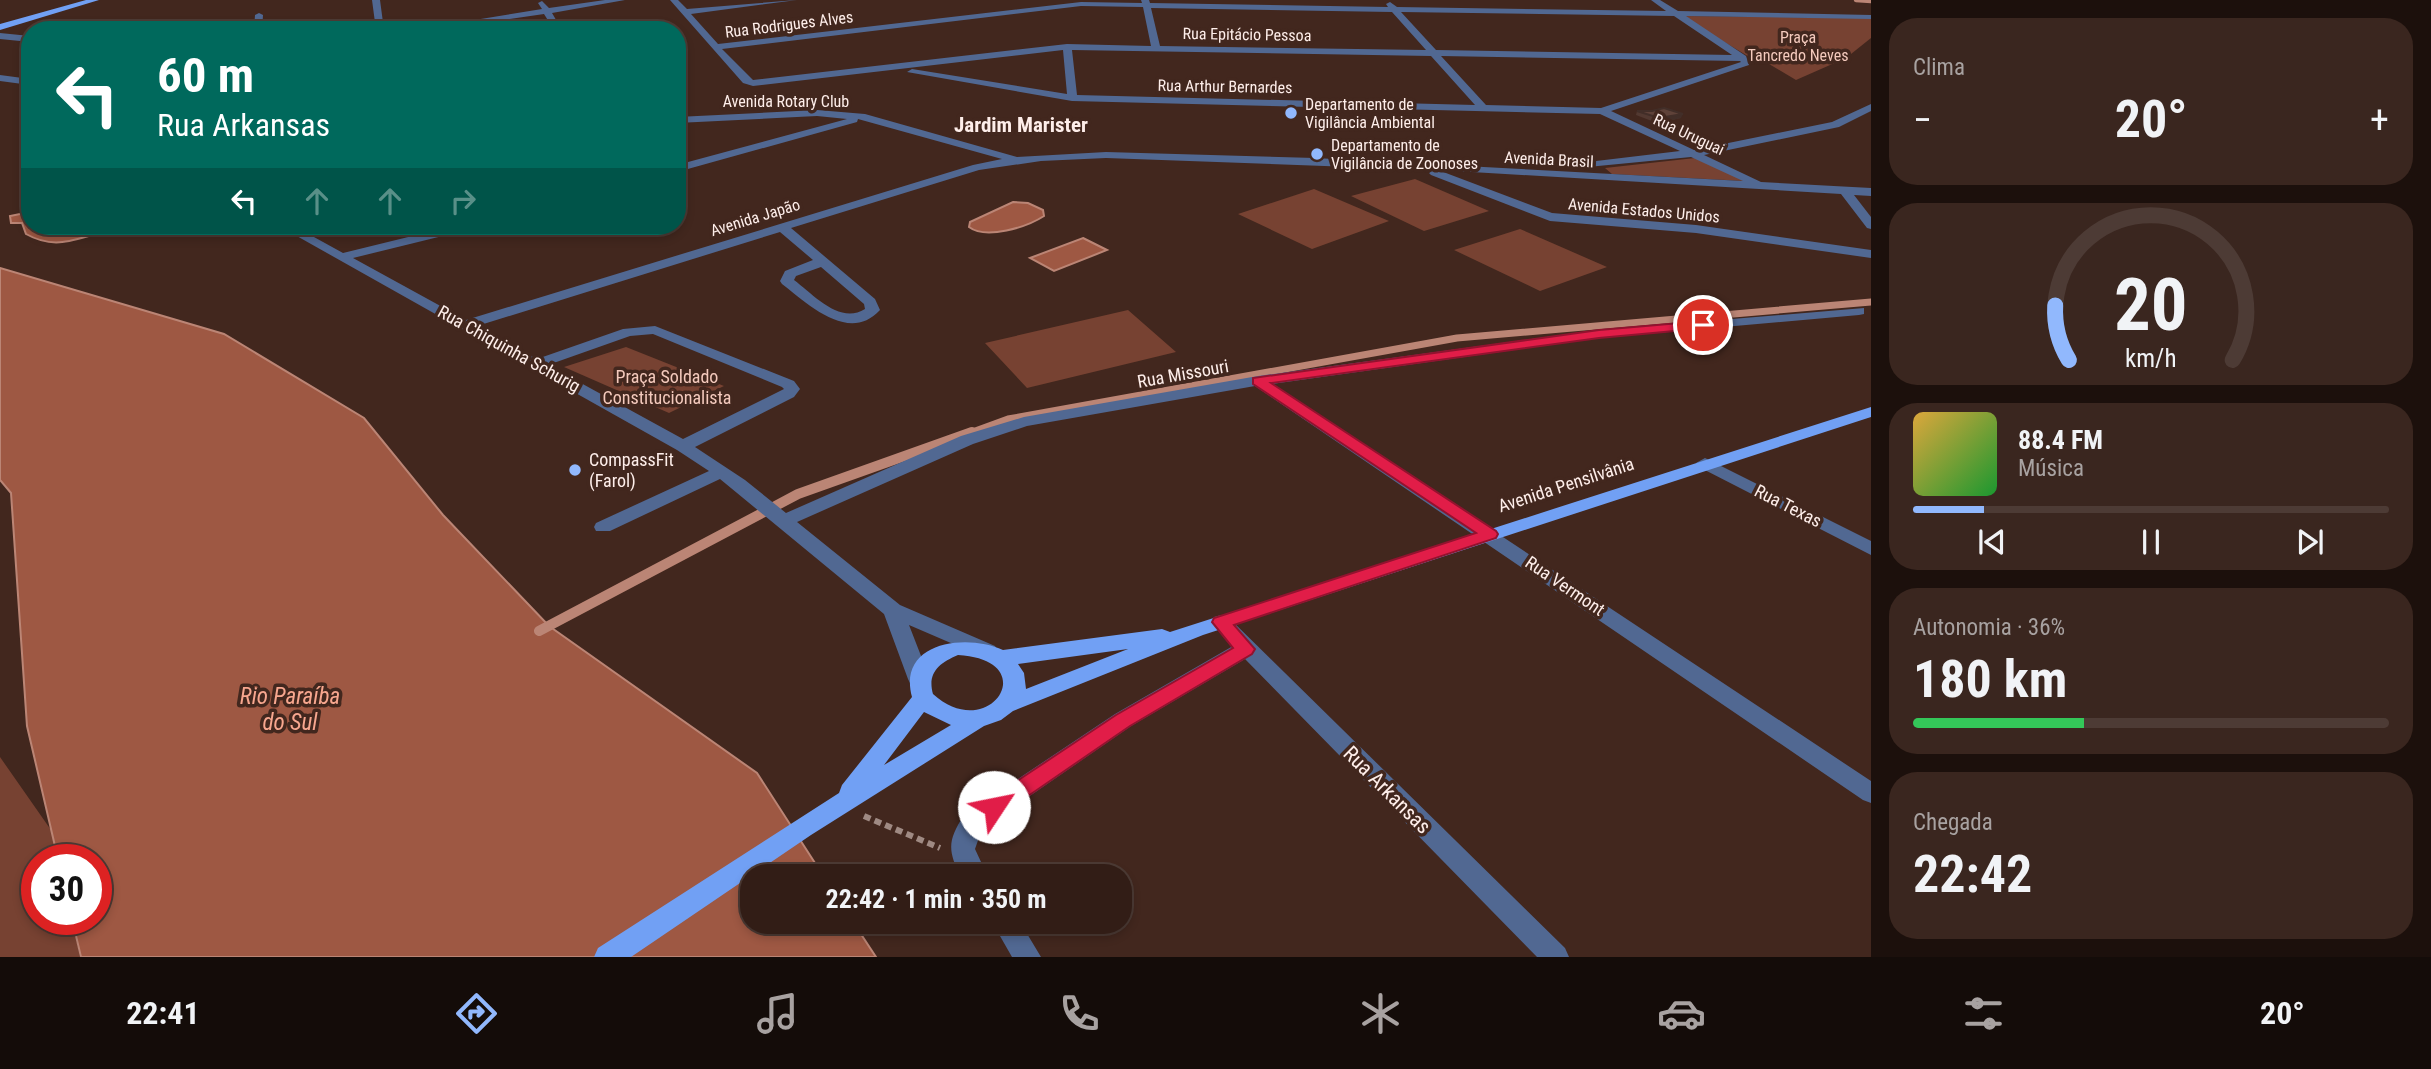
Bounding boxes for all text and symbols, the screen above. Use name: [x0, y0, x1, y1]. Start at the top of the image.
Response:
street label: Rua Rodrigues Alves: [724, 7, 854, 42]
street label: Rua Epitácio Pessoa: [1182, 24, 1312, 45]
park label: Praça Tancredo Neves: [1748, 28, 1848, 65]
text: 60 m: [157, 47, 254, 104]
icon: left: [42, 49, 133, 140]
text: Clima: [1913, 54, 1965, 81]
street label: Rua Arthur Bernardes: [1157, 76, 1293, 97]
text: 20°: [2115, 89, 2187, 150]
street label: Avenida Rotary Club: [723, 92, 849, 111]
place label: Departamento de Vigilância Ambiental: [1305, 95, 1435, 132]
text: −: [1913, 98, 1932, 142]
text: +: [2370, 98, 2389, 142]
marker: Departamento de Vigilância Ambiental: [1283, 105, 1299, 121]
text: Rua Arkansas: [157, 106, 330, 144]
street label: Rua Uruguai: [1650, 110, 1727, 159]
district label: Jardim Marister: [954, 113, 1088, 137]
place label: Departamento de Vigilância de Zoonoses: [1331, 136, 1478, 173]
marker: Departamento de Vigilância de Zoonoses: [1309, 146, 1325, 162]
street label: Avenida Brasil: [1504, 148, 1594, 171]
icon: left: [225, 182, 263, 220]
icon: ahead: [298, 182, 336, 220]
icon: ahead: [371, 182, 409, 220]
icon: right: [444, 182, 482, 220]
street label: Avenida Estados Unidos: [1567, 194, 1721, 227]
street label: Avenida Japão: [708, 195, 802, 240]
text: 20: [2114, 262, 2188, 348]
pin: [1673, 295, 1733, 355]
street label: Rua Chiquinha Schurig: [434, 301, 584, 396]
icon: arrive: [1684, 306, 1722, 344]
text: km/h: [2125, 344, 2177, 373]
street label: Rua Missouri: [1136, 355, 1230, 392]
park label: Praça Soldado Constitucionalista: [603, 366, 731, 408]
text: 88.4 FM: [2018, 425, 2103, 455]
place label: CompassFit (Farol): [589, 449, 674, 492]
street label: Avenida Pensilvânia: [1495, 453, 1636, 516]
text: Música: [2018, 455, 2084, 482]
marker: CompassFit (Farol): [567, 462, 583, 478]
street label: Rua Texas: [1751, 480, 1825, 531]
icon: previous: [1973, 523, 2011, 561]
icon: pause: [2132, 523, 2170, 561]
icon: next: [2291, 523, 2329, 561]
street label: Rua Vermont: [1522, 551, 1609, 620]
text: Autonomia · 36%: [1913, 614, 2065, 641]
text: 180 km: [1913, 649, 2067, 710]
water label: Rio Paraíba do Sul: [240, 683, 340, 736]
street label: Rua Arkansas: [1338, 741, 1436, 839]
position arrow: [957, 770, 1031, 844]
text: Chegada: [1913, 809, 1993, 836]
speed limit sign: 30: [21, 844, 112, 935]
text: 22:42: [1913, 844, 2032, 905]
text: 22:42 · 1 min · 350 m: [826, 884, 1046, 914]
icon: directions: [452, 989, 501, 1038]
icon: music: [753, 989, 802, 1038]
icon: phone: [1055, 989, 1104, 1038]
icon: climate: [1356, 989, 1405, 1038]
icon: car: [1657, 989, 1706, 1038]
icon: filters: [1959, 989, 2008, 1038]
text: 22:41: [126, 994, 200, 1032]
text: 20°: [2260, 994, 2305, 1032]

